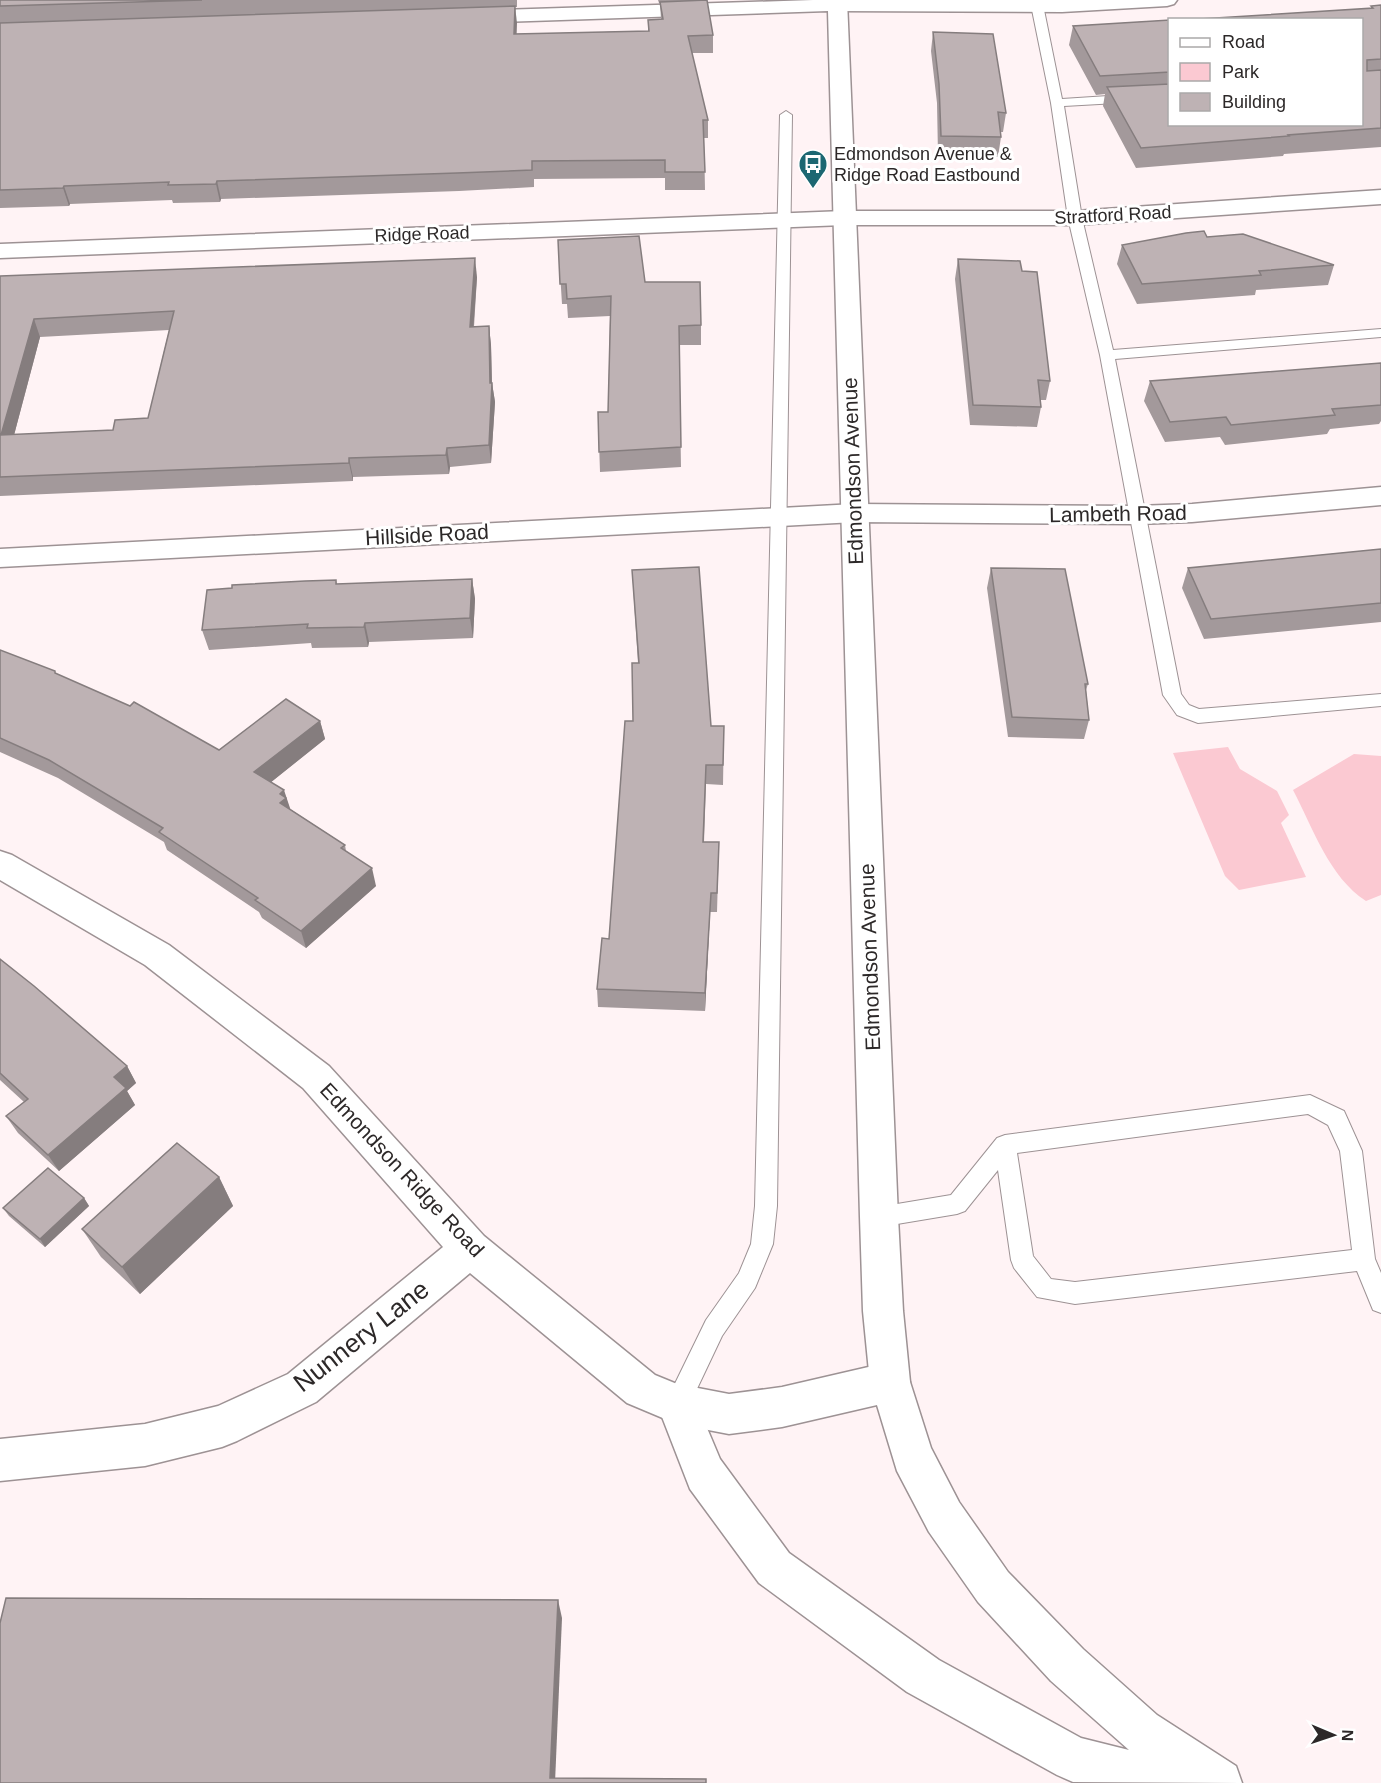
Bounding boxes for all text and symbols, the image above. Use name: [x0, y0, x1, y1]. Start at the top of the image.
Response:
legend: [1168, 18, 1363, 126]
text: Road: [1222, 32, 1265, 52]
text: Park: [1222, 62, 1260, 82]
text: Building: [1222, 92, 1286, 112]
place label: Edmondson Avenue & Ridge Road Eastbound: [834, 144, 1020, 185]
bus stop icon: Edmondson Avenue & Ridge Road Eastbound: [797, 148, 829, 190]
street label: Stratford Road: [1054, 202, 1172, 228]
street label: Ridge Road: [374, 222, 470, 246]
street label: Edmondson Avenue: [838, 377, 867, 565]
street label: Lambeth Road: [1049, 501, 1187, 526]
street label: Hillside Road: [365, 520, 489, 549]
street label: Edmondson Avenue: [855, 863, 884, 1051]
street label: Edmondson Ridge Road: [316, 1078, 489, 1261]
street label: Nunnery Lane: [287, 1274, 435, 1398]
north arrow: [1303, 1705, 1363, 1765]
text: N: [1339, 1729, 1356, 1742]

